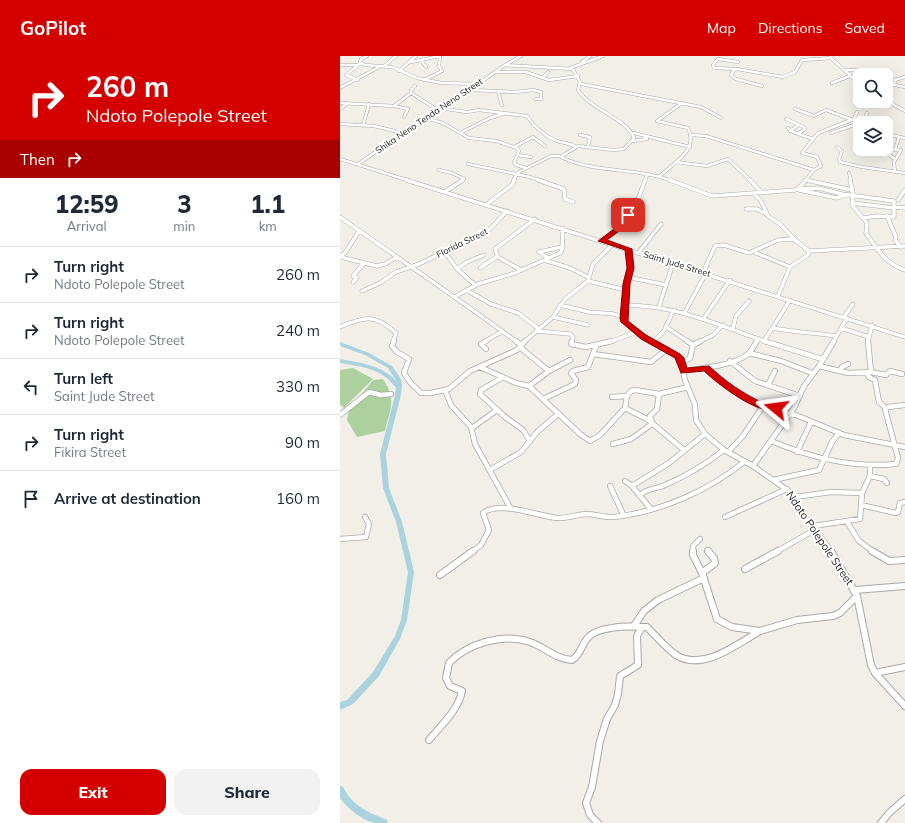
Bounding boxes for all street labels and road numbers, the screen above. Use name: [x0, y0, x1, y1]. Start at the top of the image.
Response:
street label: Shika Neno Tenda Neno Street: [373, 75, 484, 156]
street label: Florida Street: [434, 225, 489, 260]
street label: Saint Jude Street: [642, 248, 712, 279]
street label: Ndoto Polepole Street: [783, 488, 857, 588]

